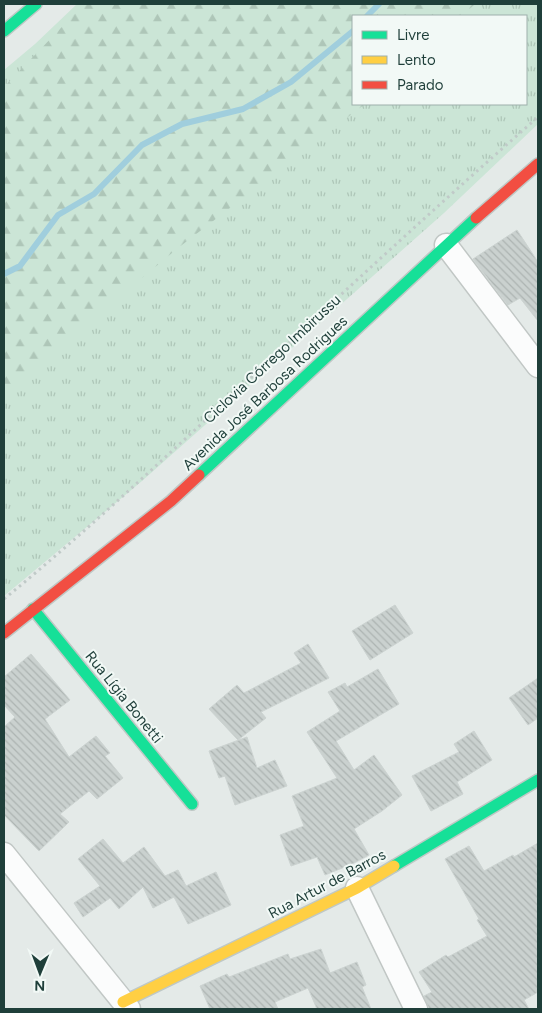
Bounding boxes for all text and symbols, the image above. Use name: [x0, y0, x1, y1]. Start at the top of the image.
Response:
legend: [352, 15, 527, 105]
text: Livre: [397, 26, 429, 44]
text: Lento: [397, 51, 436, 69]
text: Parado: [397, 76, 444, 94]
street label: Ciclovia Córrego Imbirussu: [200, 291, 344, 427]
street label: Avenida José Barbosa Rodrigues: [179, 312, 351, 474]
street label: Rua Lígia Bonetti: [81, 647, 167, 747]
street label: Rua Artur de Barros: [265, 845, 389, 923]
north arrow: [15, 948, 65, 998]
text: N: [34, 977, 45, 994]

